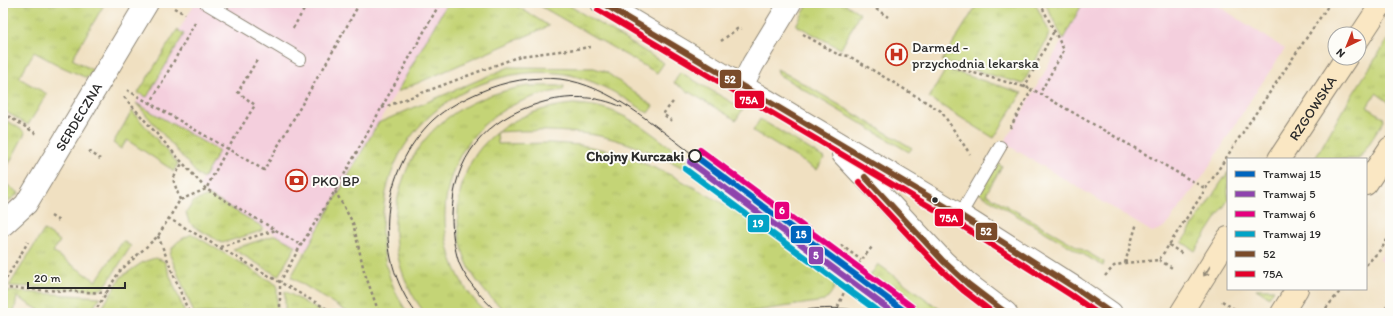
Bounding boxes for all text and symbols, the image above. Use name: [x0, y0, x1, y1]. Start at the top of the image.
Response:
north arrow: [1327, 26, 1367, 66]
place label: Darmed - przychodnia lekarska: [912, 39, 1040, 72]
hospital icon: Darmed - przychodnia lekarska: [884, 42, 910, 68]
text: N: [1333, 46, 1348, 60]
line badge: 52: [719, 69, 742, 89]
text: 52: [724, 73, 736, 86]
street label: RZGOWSKA: [1285, 73, 1340, 144]
street label: SERDECZNA: [51, 79, 106, 154]
line badge: 75A: [734, 90, 765, 109]
text: 75A: [739, 94, 759, 107]
place label: Chojny Kurczaki: [586, 148, 684, 165]
marker: Chojny Kurczaki: [688, 149, 702, 163]
legend: [1227, 158, 1367, 290]
text: Tramwaj 15: [1263, 167, 1321, 181]
bank icon: PKO BP: [284, 168, 310, 194]
place label: PKO BP: [312, 173, 359, 190]
text: Tramwaj 5: [1263, 187, 1316, 201]
unlabelled marker: [930, 195, 940, 205]
line badge: 6: [774, 201, 790, 220]
text: 6: [779, 204, 785, 217]
text: Tramwaj 6: [1263, 207, 1316, 221]
line badge: 75A: [934, 208, 964, 227]
text: 75A: [939, 212, 959, 225]
line badge: 19: [747, 214, 770, 233]
text: 19: [753, 217, 764, 230]
line badge: 52: [975, 222, 998, 241]
line badge: 15: [790, 225, 812, 244]
text: 52: [980, 225, 992, 238]
text: Tramwaj 19: [1263, 227, 1321, 241]
text: 15: [796, 228, 807, 241]
line badge: 5: [808, 246, 824, 265]
text: 52: [1263, 247, 1276, 261]
text: 5: [813, 249, 819, 262]
scale bar: [28, 264, 125, 290]
one-way arrow: [1203, 265, 1211, 277]
text: 75A: [1263, 267, 1283, 281]
text: 20 m: [34, 271, 61, 285]

